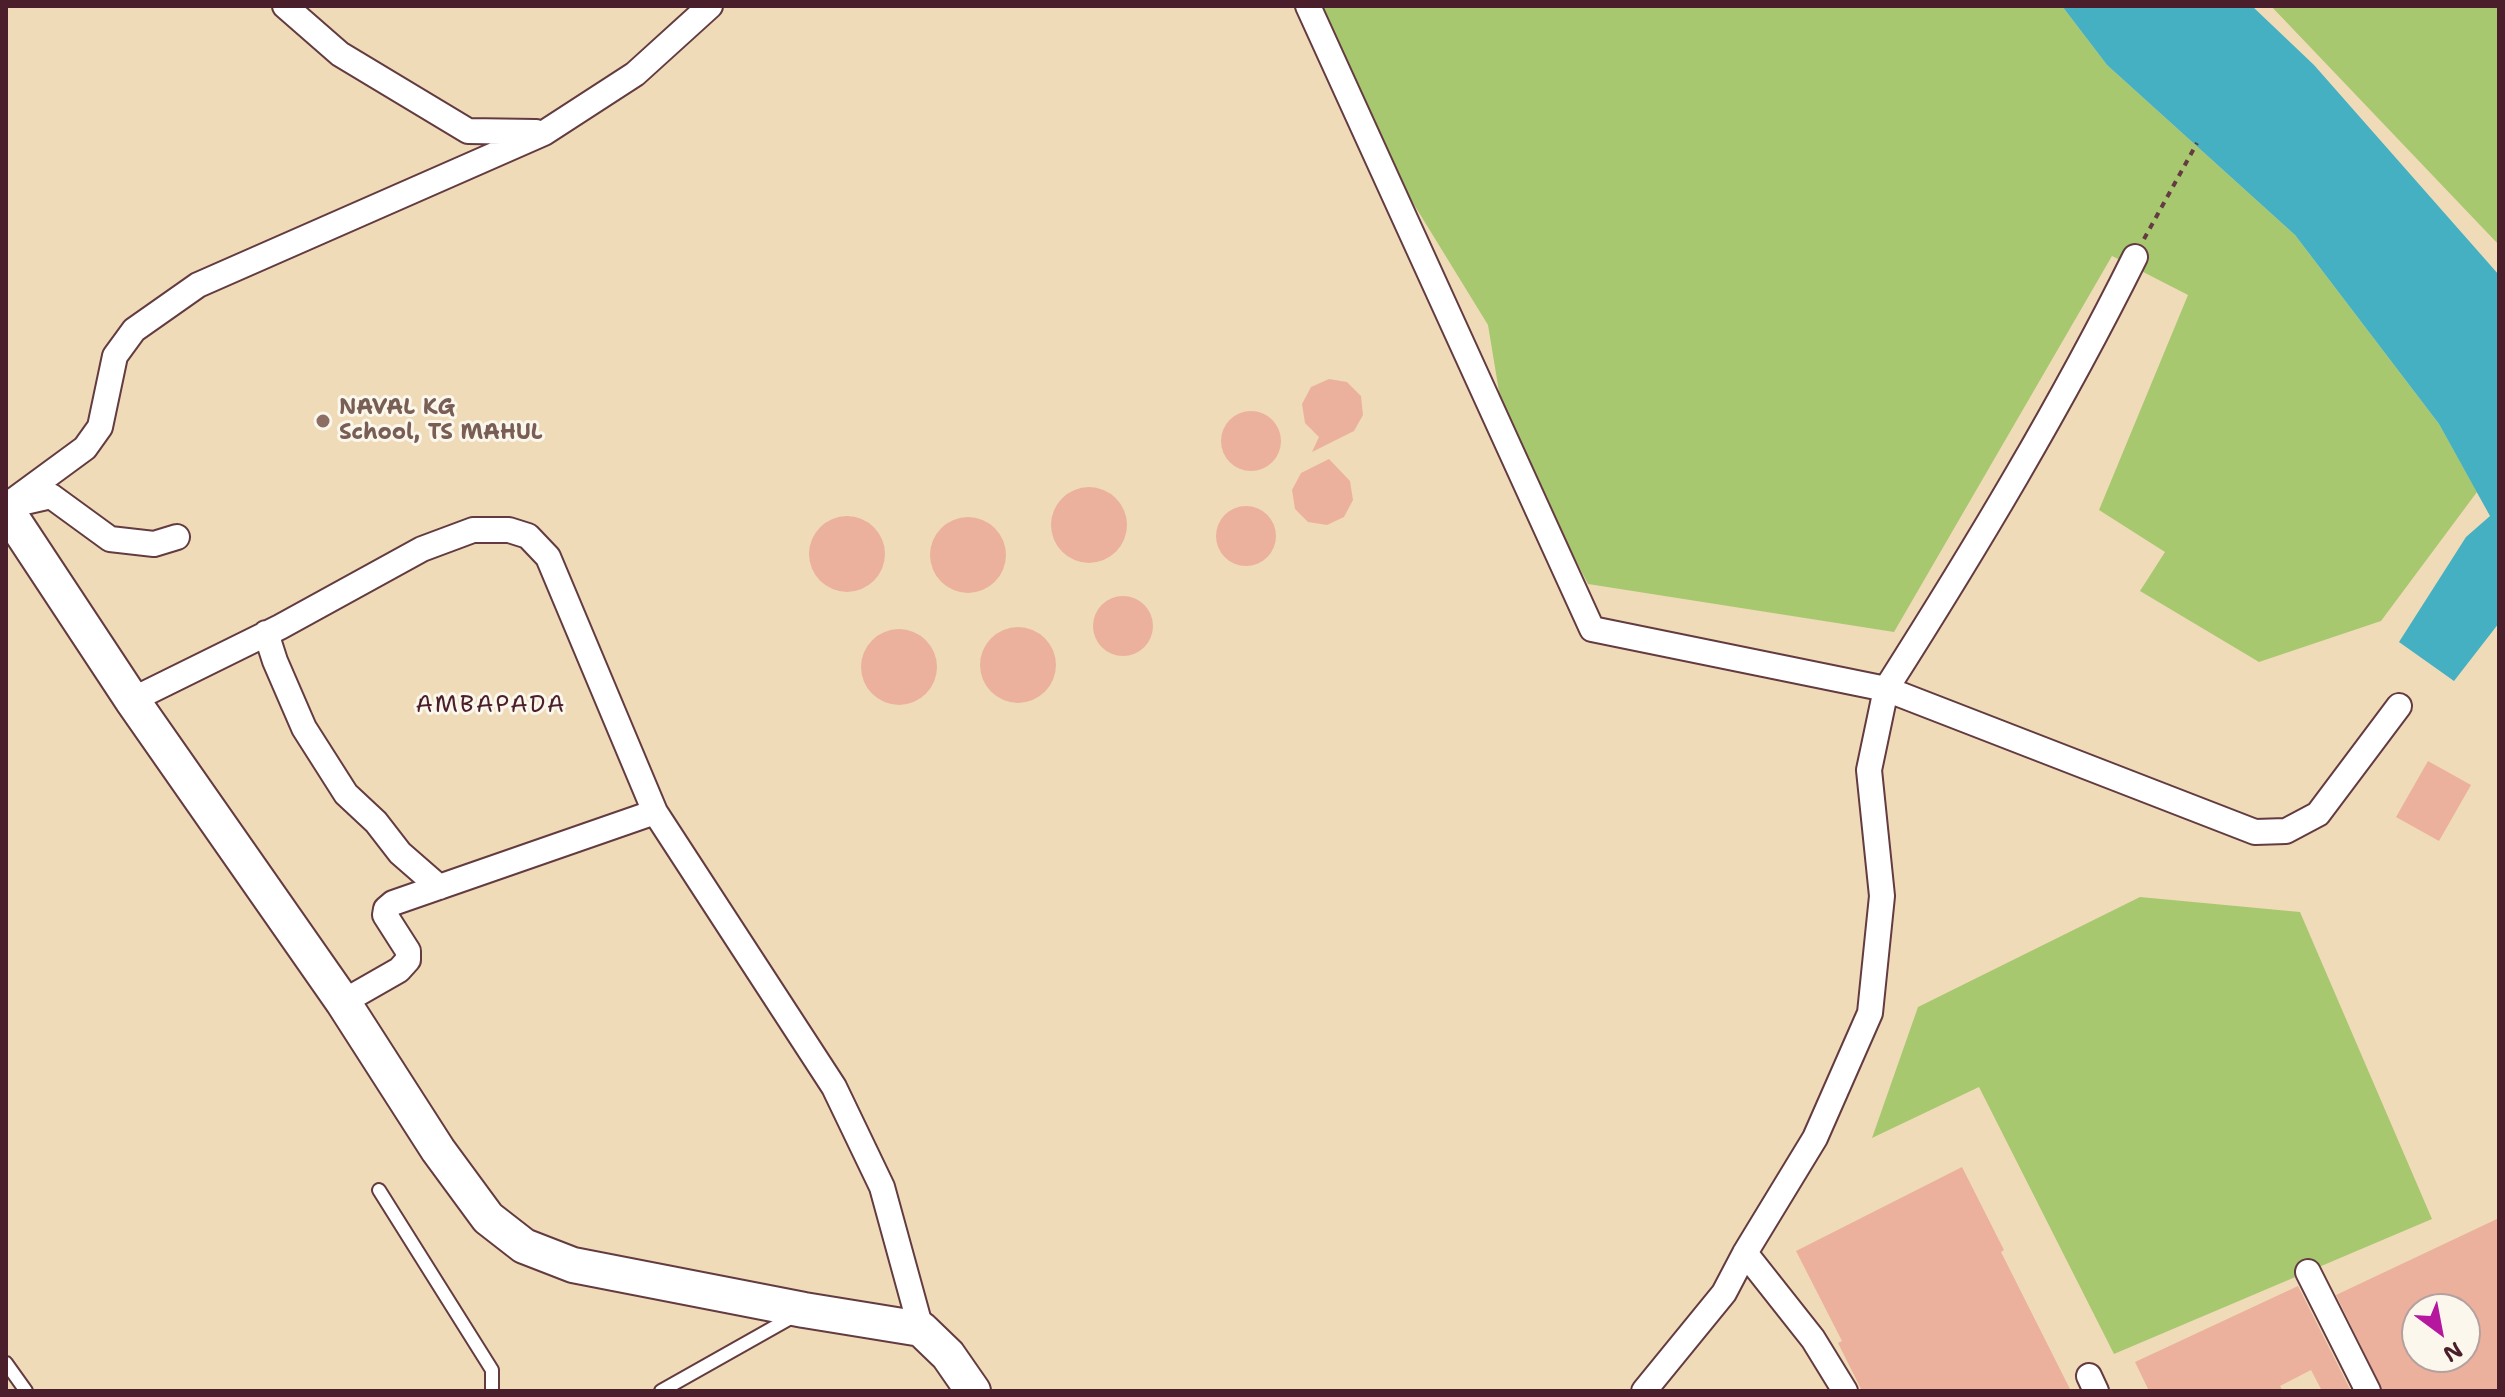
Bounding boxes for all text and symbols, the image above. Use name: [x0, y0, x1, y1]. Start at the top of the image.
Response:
place label: NAVAL KG School, TS MAHUL: [339, 395, 543, 446]
marker: NAVAL KG School, TS MAHUL: [314, 412, 332, 430]
district label: AMBAPADA: [415, 692, 567, 720]
north arrow: [2401, 1293, 2481, 1373]
text: N: [2438, 1335, 2468, 1369]

